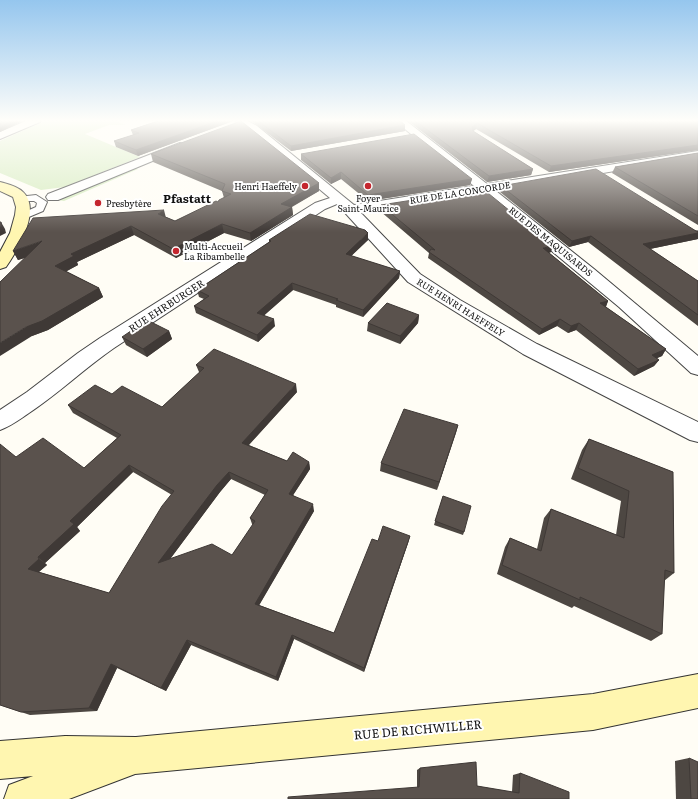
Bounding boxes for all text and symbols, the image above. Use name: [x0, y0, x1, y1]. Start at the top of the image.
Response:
street label: RUE DE LA CONCORDE: [409, 177, 512, 207]
place label: Henri Haeffely: [234, 179, 298, 193]
marker: Henri Haeffely: [300, 181, 310, 191]
marker: Foyer Saint-Maurice: [363, 181, 373, 191]
district label: Pfastatt: [163, 189, 212, 207]
place label: Foyer Saint-Maurice: [337, 191, 399, 215]
place label: Presbytère: [106, 196, 152, 210]
marker: Presbytère: [93, 198, 103, 208]
street label: RUE DES MAQUISARDS: [506, 203, 596, 279]
place label: Multi-Accueil La Ribambelle: [184, 239, 245, 263]
marker: Multi-Accueil La Ribambelle: [171, 246, 181, 256]
street label: RUE HENRI HAEFFELY: [414, 274, 508, 340]
street label: RUE EHRBURGER: [125, 275, 207, 335]
street label: RUE DE RICHWILLER: [353, 714, 483, 744]

